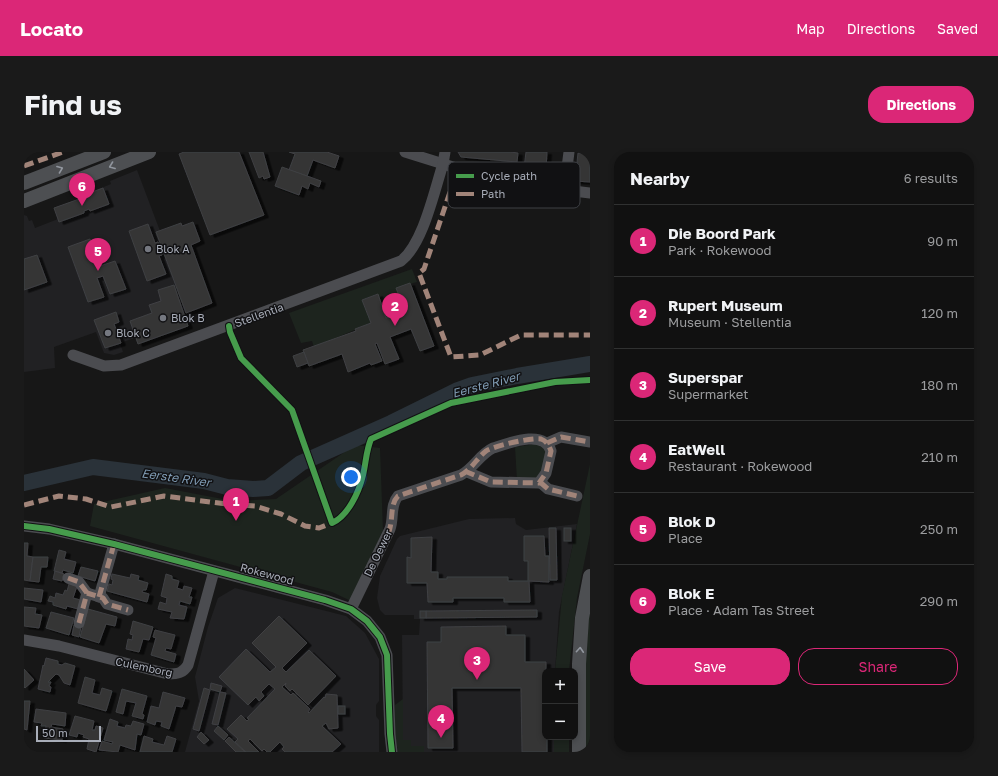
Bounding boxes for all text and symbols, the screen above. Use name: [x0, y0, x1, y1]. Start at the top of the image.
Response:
text: Locato: [20, 17, 83, 40]
text: Map: [796, 20, 825, 37]
text: Directions: [847, 20, 915, 37]
text: Saved: [937, 20, 978, 37]
button: Directions: [868, 86, 974, 123]
text: Find us: [24, 88, 122, 121]
one-way arrow: [109, 161, 116, 169]
legend: [448, 162, 580, 208]
one-way arrow: [57, 166, 64, 174]
text: Nearby: [630, 168, 690, 189]
text: Cycle path: [481, 169, 537, 182]
text: 6 results: [904, 170, 958, 186]
pin: 6: [69, 173, 95, 206]
text: Path: [481, 187, 505, 200]
text: Die Boord Park: [668, 224, 776, 242]
text: 1: [640, 233, 646, 249]
text: 90 m: [927, 233, 958, 249]
pin: 5: [85, 238, 111, 271]
place label: Blok A: [156, 242, 190, 255]
text: Park · Rokewood: [668, 242, 772, 258]
marker: Blok A: [143, 244, 153, 254]
pin: 2: [382, 293, 408, 326]
text: Rupert Museum: [668, 296, 783, 314]
street label: Stellentia: [233, 300, 285, 329]
text: 2: [639, 305, 647, 321]
text: 120 m: [921, 305, 958, 321]
place label: Blok B: [171, 311, 205, 324]
marker: Blok B: [158, 313, 168, 323]
text: Museum · Stellentia: [668, 314, 792, 330]
place label: Blok C: [116, 326, 150, 339]
marker: Blok C: [103, 328, 113, 338]
water label: Eerste River: [450, 368, 524, 401]
text: Superspar: [668, 368, 743, 386]
text: 3: [639, 377, 647, 393]
text: 180 m: [921, 377, 958, 393]
text: Supermarket: [668, 386, 749, 402]
text: EatWell: [668, 440, 725, 458]
text: 4: [639, 449, 647, 465]
text: 210 m: [921, 449, 958, 465]
text: Restaurant · Rokewood: [668, 458, 812, 474]
water label: Eerste River: [141, 465, 214, 490]
your location: [341, 467, 361, 487]
pin: 1: [223, 488, 249, 521]
text: Blok D: [668, 512, 716, 530]
text: 5: [639, 521, 647, 537]
text: 250 m: [920, 521, 958, 537]
street label: De Oewer: [361, 527, 395, 578]
text: Place: [668, 530, 703, 546]
street label: Rokewood: [239, 560, 295, 587]
text: Blok E: [668, 584, 714, 602]
text: 6: [639, 593, 647, 609]
text: 290 m: [920, 593, 958, 609]
text: Place · Adam Tas Street: [668, 602, 815, 618]
pin: 3: [464, 647, 490, 680]
one-way arrow: [575, 647, 584, 653]
button: Save: [630, 648, 790, 685]
button: Share: [798, 648, 958, 685]
street label: Culemborg: [114, 654, 174, 679]
map controls: [542, 668, 578, 740]
button: +: [542, 668, 578, 704]
button: −: [542, 704, 578, 740]
pin: 4: [428, 705, 454, 738]
scale bar: [36, 724, 101, 743]
text: 50 m: [42, 726, 68, 739]

